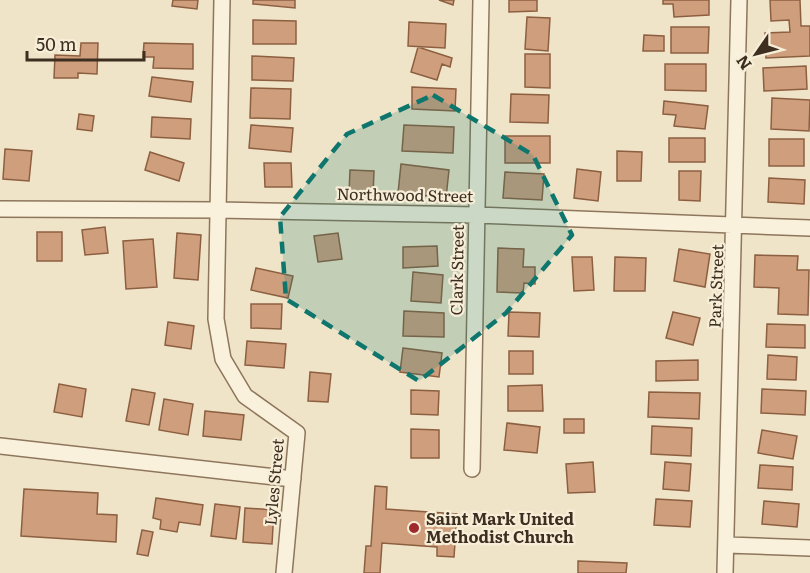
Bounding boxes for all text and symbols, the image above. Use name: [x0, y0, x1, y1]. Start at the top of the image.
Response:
scale bar: [27, 24, 144, 62]
north arrow: [726, 24, 786, 84]
text: 50 m: [36, 30, 77, 57]
text: N: [729, 51, 757, 76]
street label: Northwood Street: [336, 181, 474, 207]
street label: Clark Street: [443, 224, 469, 316]
street label: Park Street: [702, 243, 728, 328]
street label: Lyles Street: [257, 437, 289, 526]
place label: Saint Mark United Methodist Church: [426, 506, 574, 548]
marker: Saint Mark United Methodist Church: [407, 521, 421, 535]

